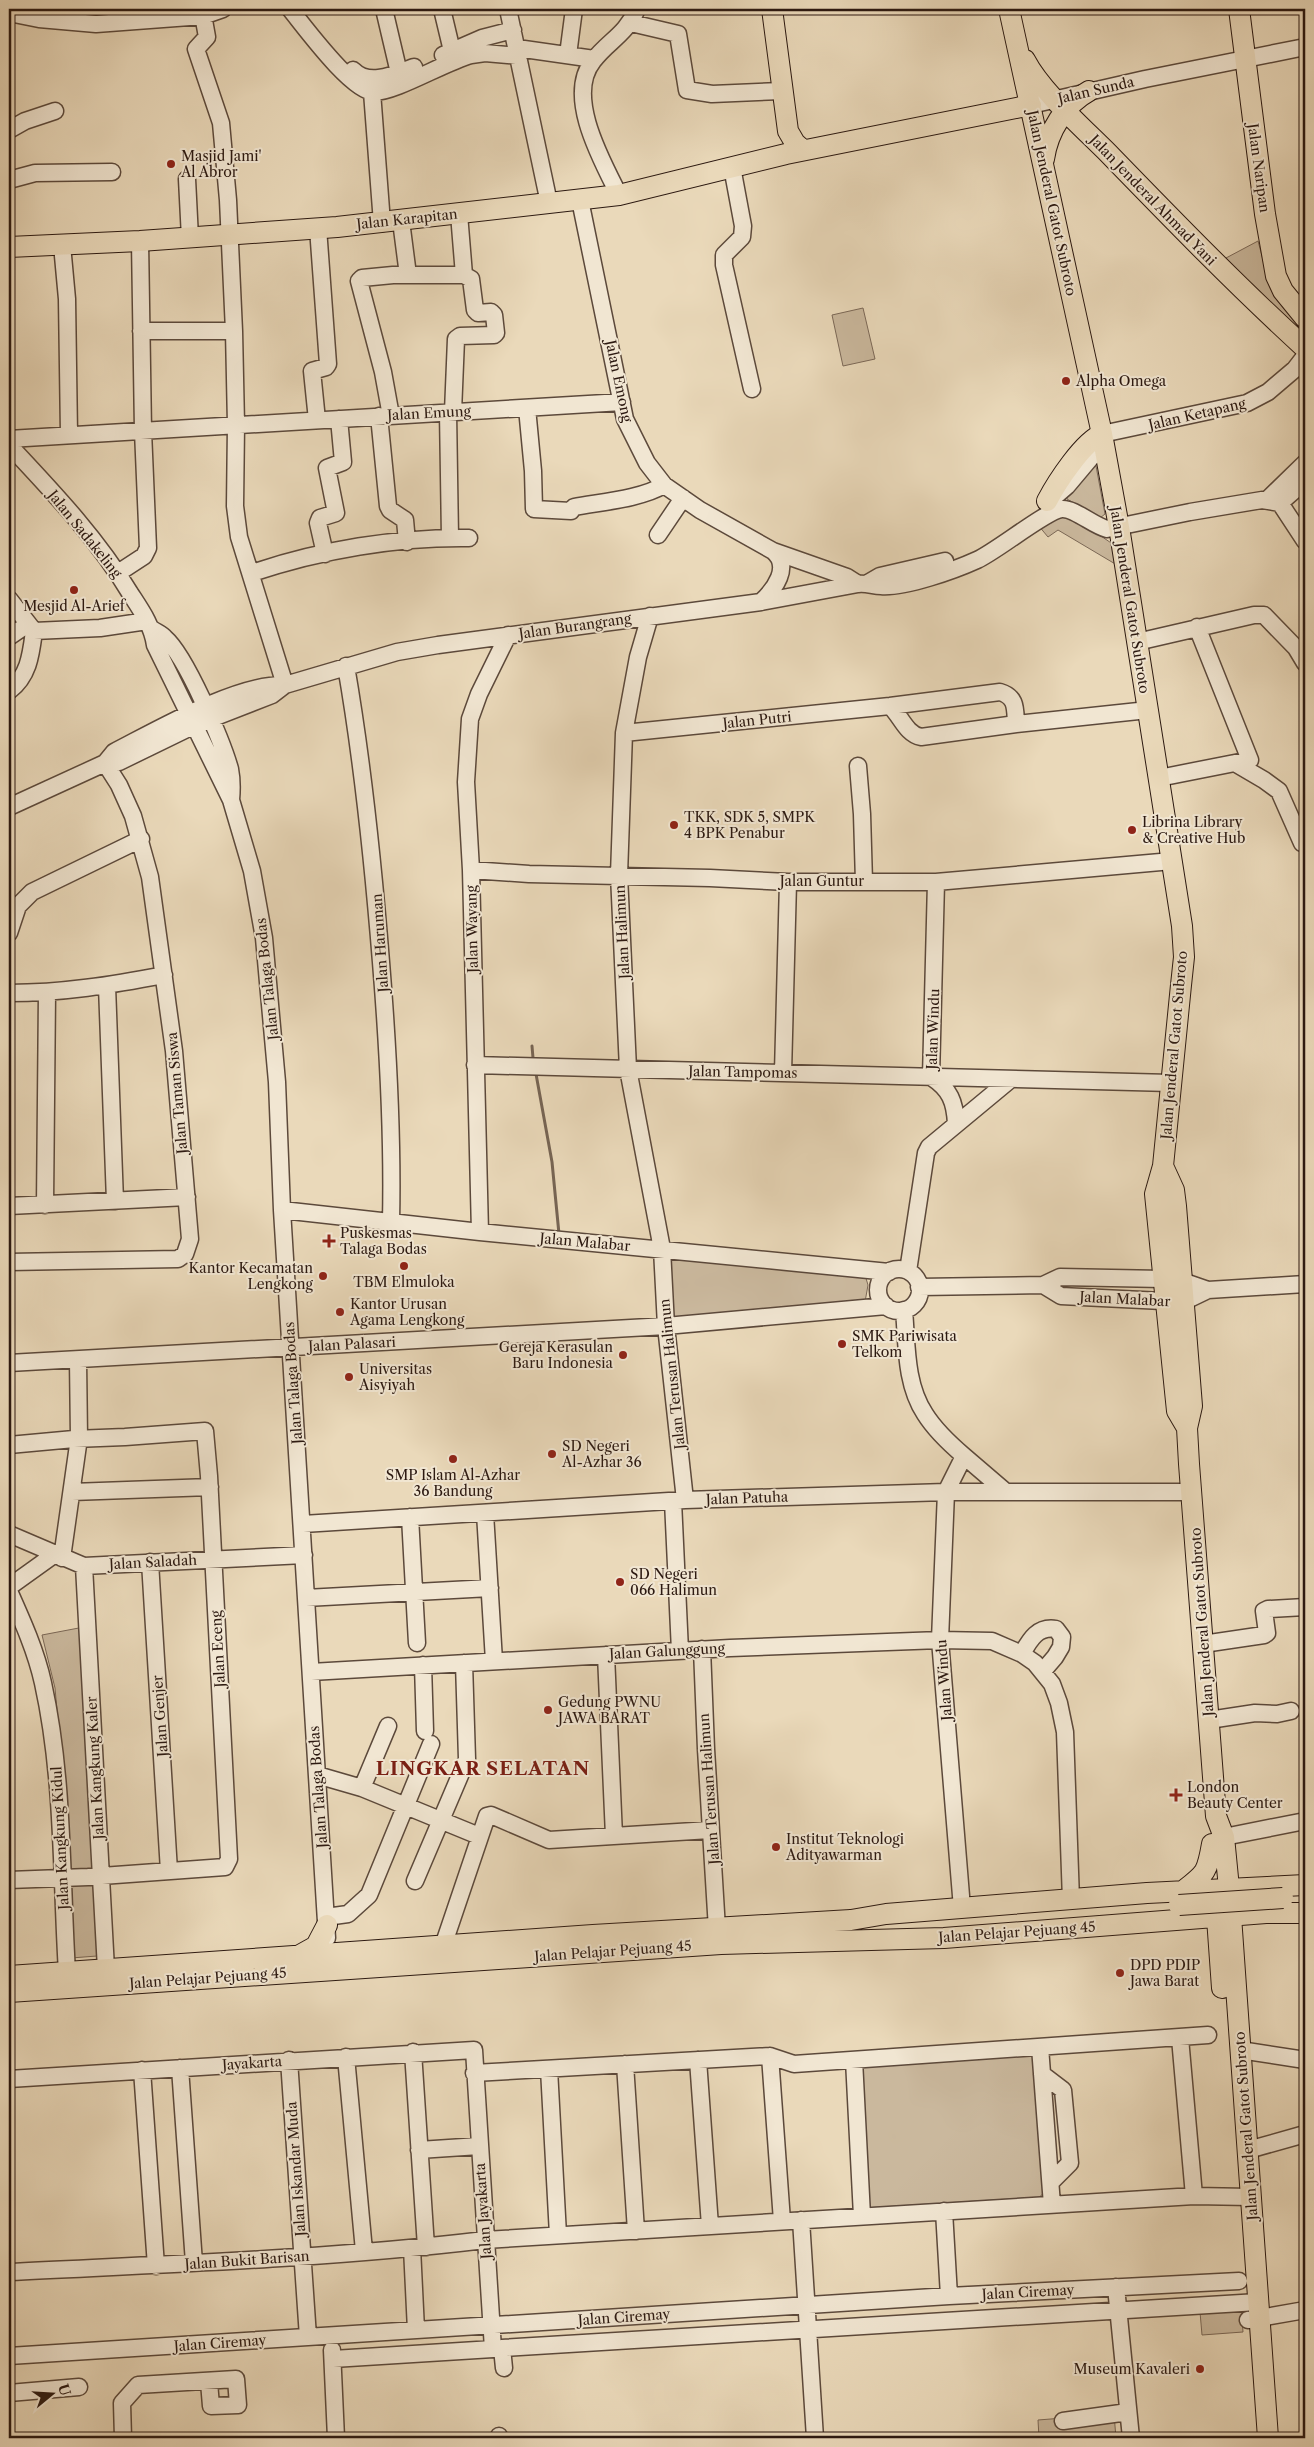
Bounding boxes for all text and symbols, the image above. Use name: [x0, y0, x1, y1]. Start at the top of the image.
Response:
street label: Jalan Sunda: [1054, 72, 1137, 108]
street label: Jalan Jenderal Gatot Subroto: [1023, 107, 1080, 297]
street label: Jalan Naripan: [1244, 120, 1274, 214]
street label: Jalan Jenderal Ahmad Yani: [1084, 129, 1220, 269]
place label: Masjid Jami' Al Abror: [180, 147, 261, 181]
marker: Masjid Jami' Al Abror: [165, 158, 177, 170]
street label: Jalan Karapitan: [354, 205, 459, 233]
street label: Jalan Emong: [601, 336, 637, 424]
place label: Alpha Omega: [1075, 372, 1167, 390]
marker: Alpha Omega: [1060, 375, 1072, 387]
street label: Jalan Ketapang: [1145, 394, 1248, 434]
street label: Jalan Emung: [385, 402, 472, 424]
street label: Jalan Sadakeling: [43, 485, 126, 582]
street label: Jalan Jenderal Gatot Subroto: [1106, 503, 1154, 695]
marker: Mesjid Al-Arief: [68, 584, 80, 596]
place label: Mesjid Al-Arief: [23, 597, 127, 615]
street label: Jalan Burangrang: [516, 609, 633, 643]
street label: Jalan Putri: [720, 707, 792, 733]
place label: TKK, SDK 5, SMPK 4 BPK Penabur: [684, 808, 816, 842]
place label: Librina Library & Creative Hub: [1142, 813, 1245, 847]
marker: TKK, SDK 5, SMPK 4 BPK Penabur: [668, 819, 680, 831]
marker: Librina Library & Creative Hub: [1126, 824, 1138, 836]
street label: Jalan Guntur: [778, 872, 864, 890]
street label: Jalan Wayang: [462, 884, 482, 975]
street label: Jalan Halimun: [611, 884, 634, 982]
street label: Jalan Haruman: [368, 893, 393, 995]
street label: Jalan Talaga Bodas: [252, 917, 283, 1043]
street label: Jalan Jenderal Gatot Subroto: [1157, 950, 1191, 1142]
street label: Jalan Windu: [923, 988, 943, 1072]
street label: Jalan Taman Siswa: [163, 1031, 191, 1157]
street label: Jalan Tampomas: [686, 1062, 798, 1082]
place label: Puskesmas Talaga Bodas: [340, 1224, 427, 1258]
street label: Jalan Malabar: [537, 1229, 631, 1255]
marker: Puskesmas Talaga Bodas: [322, 1234, 336, 1248]
place label: Kantor Kecamatan Lengkong: [188, 1259, 314, 1293]
marker: TBM Elmuloka: [398, 1260, 410, 1272]
marker: Kantor Kecamatan Lengkong: [317, 1270, 329, 1282]
place label: TBM Elmuloka: [353, 1273, 455, 1291]
street label: Jalan Malabar: [1077, 1288, 1171, 1310]
place label: Kantor Urusan Agama Lengkong: [349, 1295, 465, 1329]
street label: Jalan Terusan Halimun: [655, 1298, 689, 1452]
marker: Kantor Urusan Agama Lengkong: [334, 1306, 346, 1318]
street label: Jalan Talaga Bodas: [280, 1321, 306, 1447]
place label: SMK Pariwisata Telkom: [852, 1327, 958, 1361]
street label: Jalan Palasari: [306, 1333, 396, 1355]
place label: Gereja Kerasulan Baru Indonesia: [499, 1338, 614, 1372]
marker: SMK Pariwisata Telkom: [836, 1338, 848, 1350]
marker: Gereja Kerasulan Baru Indonesia: [617, 1349, 629, 1361]
place label: Universitas Aisyiyah: [358, 1360, 432, 1394]
marker: Universitas Aisyiyah: [343, 1371, 355, 1383]
place label: SD Negeri Al-Azhar 36: [561, 1437, 642, 1471]
marker: SD Negeri Al-Azhar 36: [546, 1448, 558, 1460]
marker: SMP Islam Al-Azhar 36 Bandung: [447, 1453, 459, 1465]
place label: SMP Islam Al-Azhar 36 Bandung: [386, 1466, 520, 1500]
street label: Jalan Patuha: [704, 1488, 789, 1509]
street label: Jalan Jenderal Gatot Subroto: [1186, 1527, 1218, 1719]
street label: Jalan Saladah: [107, 1551, 198, 1573]
place label: SD Negeri 066 Halimun: [630, 1565, 717, 1599]
marker: SD Negeri 066 Halimun: [614, 1576, 626, 1588]
street label: Jalan Eceng: [207, 1609, 229, 1690]
street label: Jalan Galunggung: [607, 1639, 726, 1663]
street label: Jalan Windu: [932, 1639, 956, 1723]
street label: Jalan Genjer: [148, 1674, 172, 1759]
place label: Gedung PWNU JAWA BARAT: [556, 1693, 661, 1727]
street label: Jalan Kangkung Kaler: [82, 1696, 108, 1842]
marker: Gedung PWNU JAWA BARAT: [542, 1704, 554, 1716]
street label: Jalan Terusan Halimun: [695, 1713, 723, 1867]
street label: Jalan Talaga Bodas: [305, 1725, 331, 1851]
district label: LINGKAR SELATAN: [376, 1757, 590, 1780]
street label: Jalan Kangkung Kidul: [47, 1766, 73, 1912]
place label: London Beauty Center: [1187, 1778, 1283, 1812]
marker: London Beauty Center: [1169, 1788, 1183, 1802]
place label: Institut Teknologi Adityawarman: [785, 1830, 904, 1864]
marker: Institut Teknologi Adityawarman: [770, 1841, 782, 1853]
street label: Jalan Pelajar Pejuang 45: [936, 1918, 1096, 1947]
street label: Jalan Pelajar Pejuang 45: [532, 1937, 692, 1966]
place label: DPD PDIP Jawa Barat: [1128, 1956, 1200, 1990]
street label: Jalan Pelajar Pejuang 45: [127, 1964, 287, 1993]
marker: DPD PDIP Jawa Barat: [1114, 1967, 1126, 1979]
street label: Jalan Jenderal Gatot Subroto: [1230, 2031, 1262, 2223]
street label: Jayakarta: [219, 2052, 283, 2074]
street label: Jalan Iskandar Muda: [282, 2100, 310, 2239]
street label: Jalan Jayakarta: [471, 2162, 495, 2262]
street label: Jalan Bukit Barisan: [182, 2247, 310, 2273]
street label: Jalan Ciremay: [979, 2281, 1075, 2304]
street label: Jalan Ciremay: [575, 2305, 671, 2329]
street label: Jalan Ciremay: [171, 2331, 267, 2355]
place label: Museum Kavaleri: [1074, 2360, 1190, 2378]
marker: Museum Kavaleri: [1194, 2363, 1206, 2375]
north arrow: [28, 2370, 78, 2420]
text: U: [54, 2382, 75, 2399]

